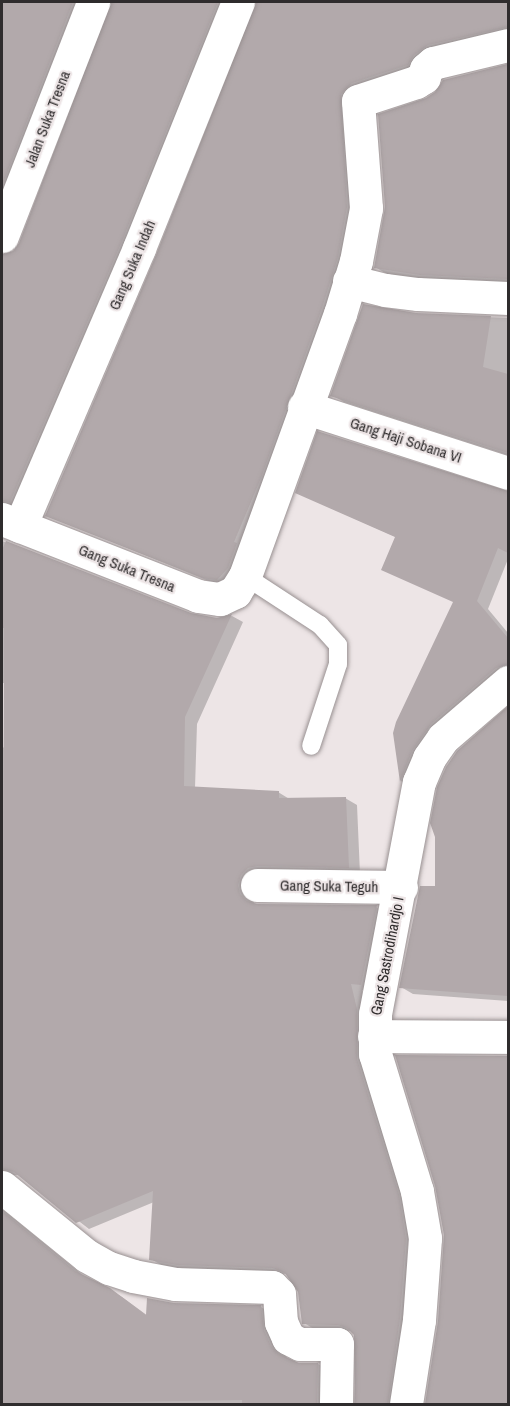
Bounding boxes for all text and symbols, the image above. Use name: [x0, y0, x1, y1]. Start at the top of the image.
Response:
street label: Jalan Suka Tresna: [20, 68, 74, 170]
street label: Gang Suka Indah: [105, 217, 159, 313]
street label: Gang Haji Sobana VI: [348, 413, 464, 467]
street label: Gang Suka Tresna: [76, 540, 178, 596]
street label: Gang Suka Teguh: [280, 876, 378, 896]
street label: Gang Sastrodihardjo I: [367, 895, 407, 1017]

